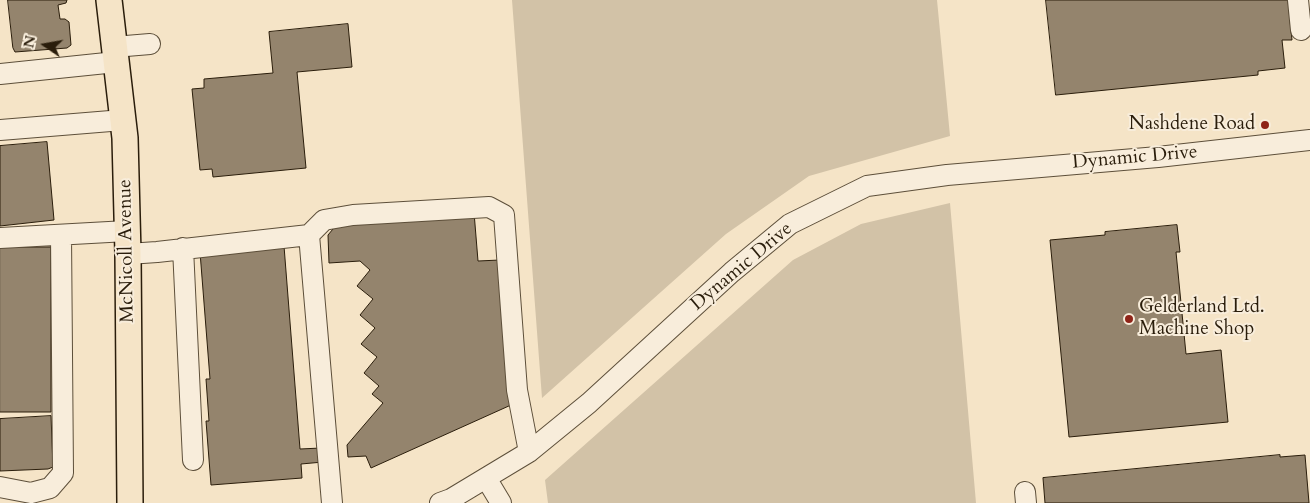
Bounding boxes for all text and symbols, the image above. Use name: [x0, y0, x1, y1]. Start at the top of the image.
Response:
north arrow: [20, 20, 70, 70]
text: N: [19, 34, 40, 50]
place label: Nashdene Road: [1129, 114, 1255, 136]
marker: Nashdene Road: [1259, 119, 1271, 131]
street label: Dynamic Drive: [1071, 141, 1199, 175]
street label: McNicoll Avenue: [114, 179, 140, 323]
street label: Dynamic Drive: [687, 218, 797, 316]
place label: Gelderland Ltd. Machine Shop: [1139, 297, 1265, 341]
marker: Gelderland Ltd. Machine Shop: [1123, 313, 1135, 325]

